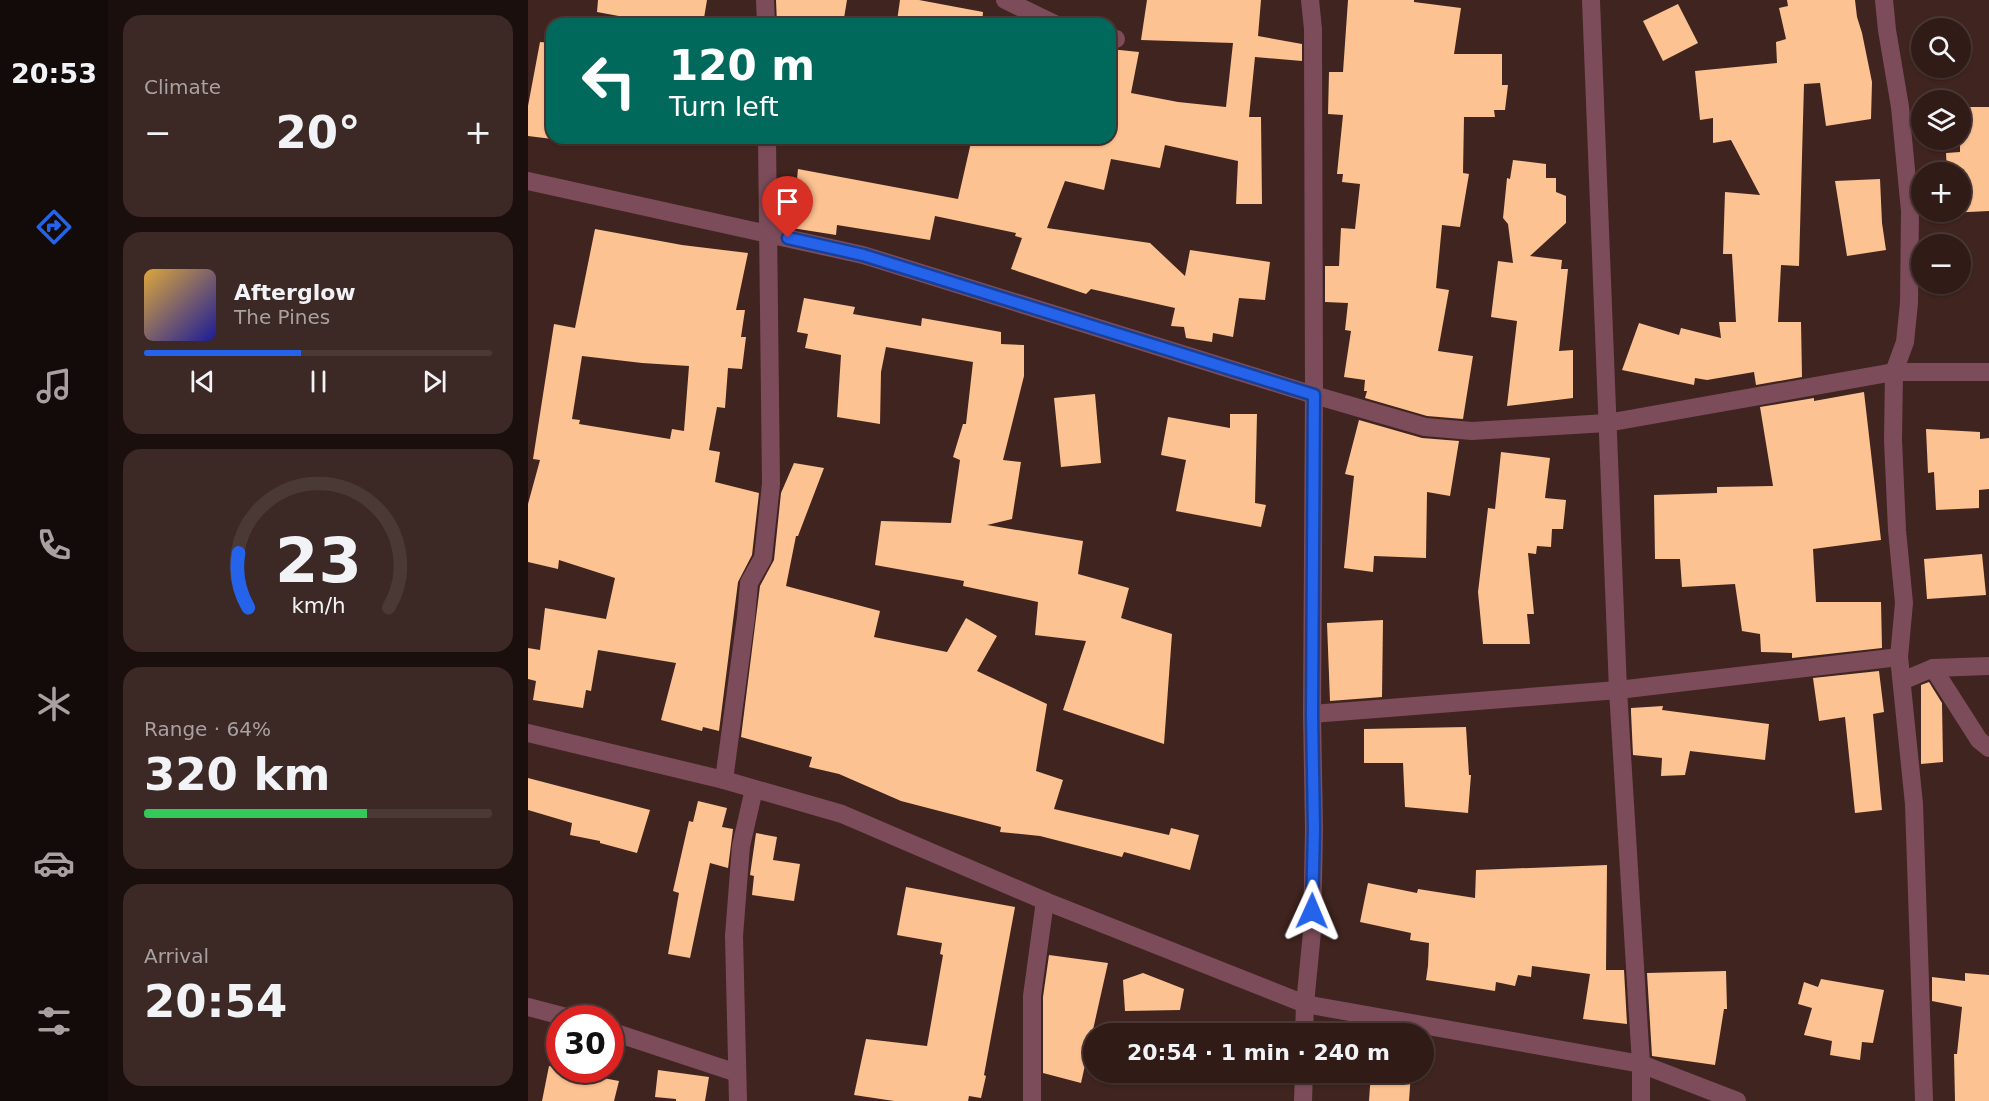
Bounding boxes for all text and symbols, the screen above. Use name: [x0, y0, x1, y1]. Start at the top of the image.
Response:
map controls: [1911, 18, 1971, 294]
button: search: [1911, 18, 1971, 78]
text: 120 m: [669, 41, 815, 90]
icon: left: [570, 42, 648, 120]
text: 20:53: [11, 58, 97, 89]
text: Climate: [144, 75, 221, 99]
button: layers: [1911, 90, 1971, 150]
text: Turn left: [669, 91, 779, 122]
text: 20°: [275, 106, 361, 159]
text: −: [144, 113, 172, 152]
text: +: [464, 113, 492, 152]
button: +: [1911, 162, 1971, 222]
pin: [762, 176, 813, 238]
icon: arrive: [771, 185, 804, 218]
icon: directions: [33, 206, 75, 248]
button: −: [1911, 234, 1971, 294]
text: Afterglow: [234, 280, 356, 305]
text: The Pines: [234, 305, 330, 329]
icon: music: [33, 365, 75, 407]
icon: previous: [186, 365, 219, 398]
icon: pause: [302, 365, 335, 398]
icon: next: [418, 365, 451, 398]
icon: phone: [33, 524, 75, 566]
text: 23: [275, 524, 361, 597]
text: km/h: [291, 593, 345, 618]
icon: climate: [33, 683, 75, 725]
text: Range · 64%: [144, 717, 271, 741]
text: 320 km: [144, 748, 330, 801]
icon: car: [33, 842, 75, 884]
position arrow: [1280, 879, 1344, 943]
text: Arrival: [144, 944, 209, 968]
text: 20:54: [144, 975, 287, 1028]
icon: filters: [33, 1000, 75, 1042]
speed limit sign: 30: [546, 1005, 624, 1083]
text: 20:54 · 1 min · 240 m: [1127, 1040, 1390, 1065]

